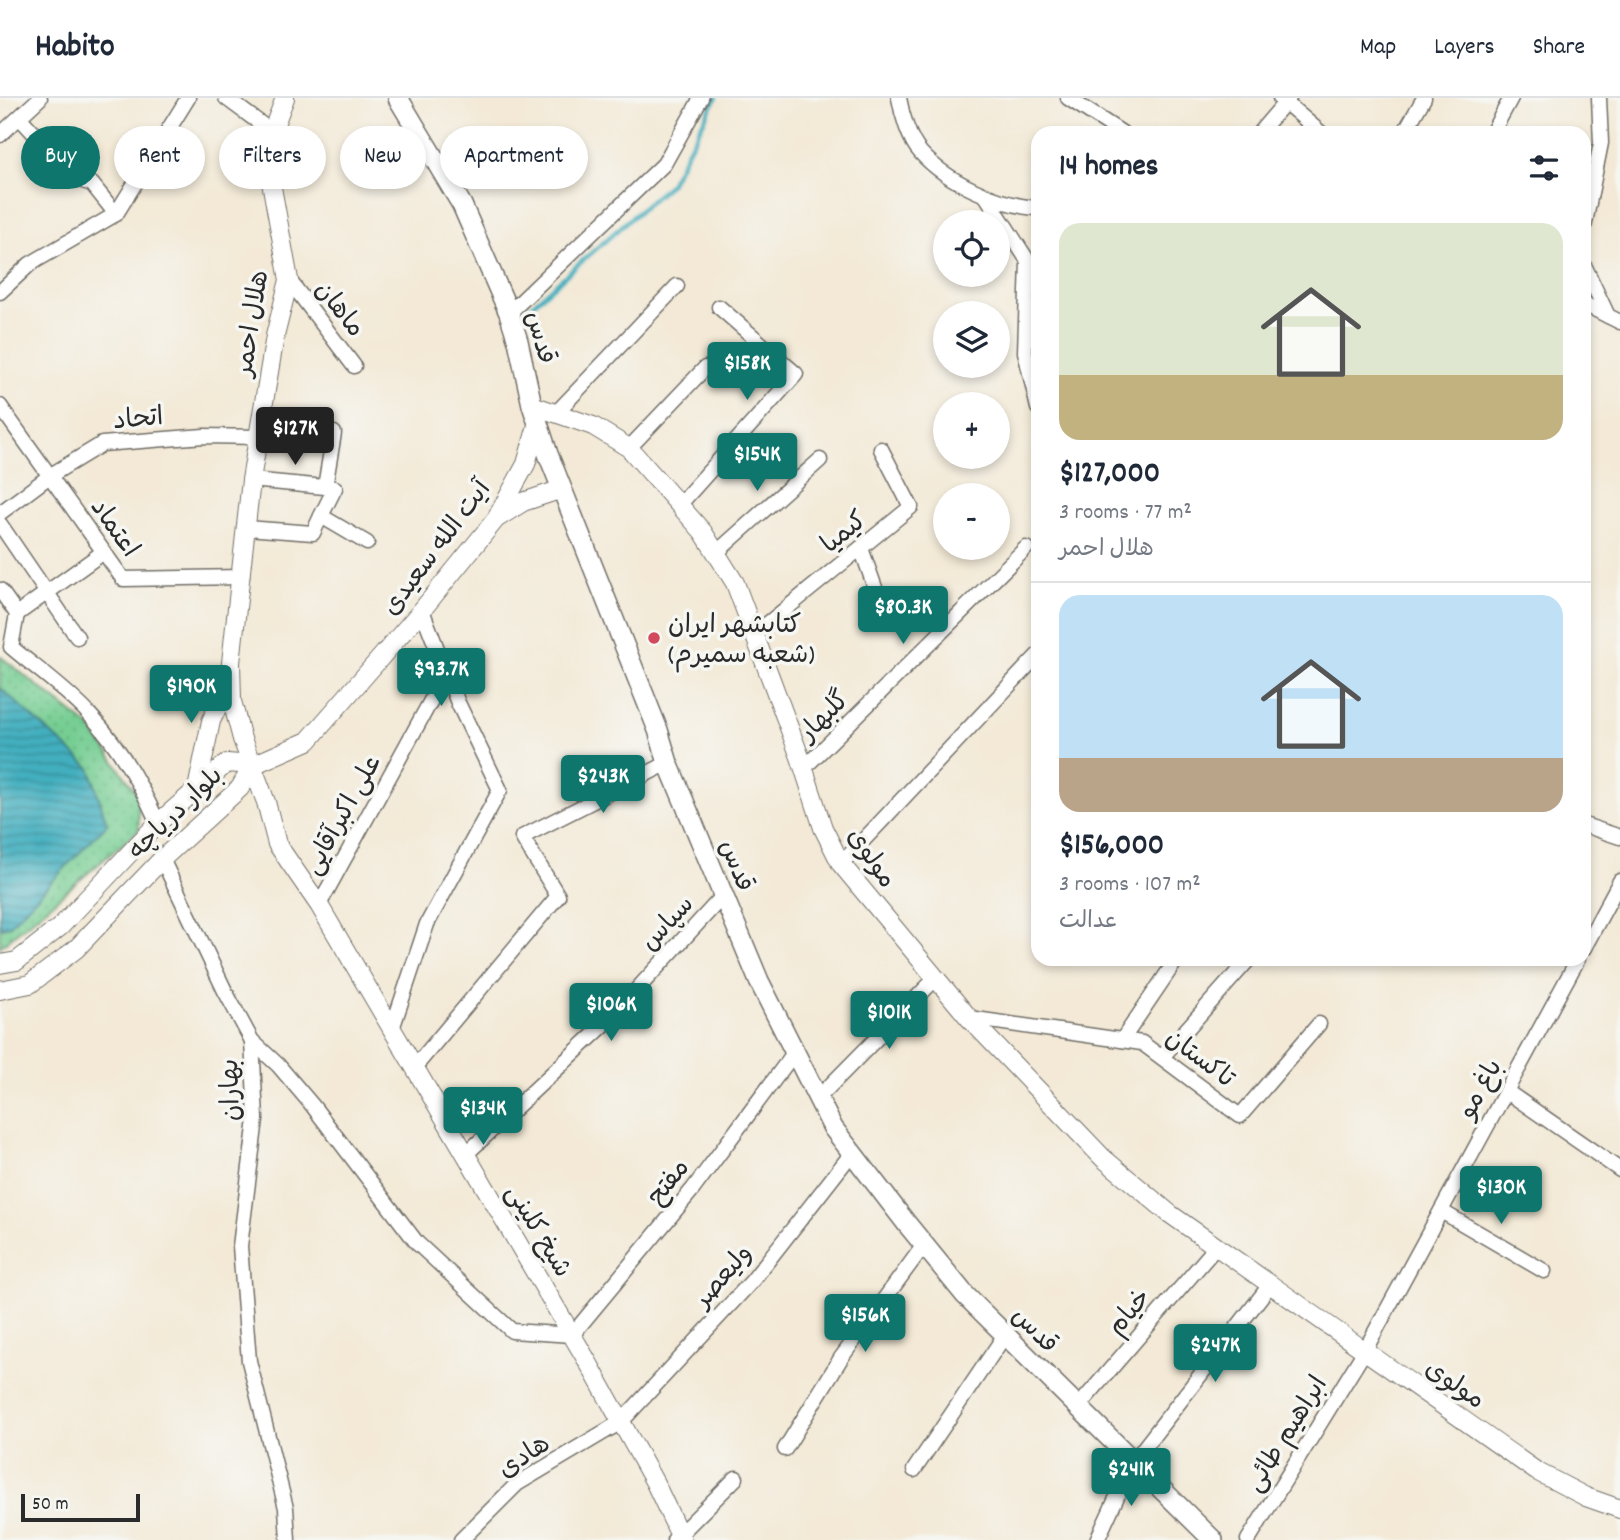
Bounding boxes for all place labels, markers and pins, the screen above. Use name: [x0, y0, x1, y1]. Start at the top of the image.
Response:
pin: $158K: [698, 342, 796, 402]
pin: $127K: [246, 408, 344, 467]
pin: $154K: [708, 434, 806, 493]
pin: $80.3K: [846, 587, 960, 646]
place label: کتابشهر ایران (شعبه سمیرم): [668, 608, 815, 675]
marker: کتابشهر ایران (شعبه سمیرم): [646, 630, 662, 646]
pin: $93.7K: [384, 648, 498, 708]
pin: $190K: [142, 666, 240, 725]
pin: $243K: [554, 756, 652, 815]
pin: $106K: [562, 984, 660, 1043]
pin: $101K: [840, 992, 938, 1051]
pin: $134K: [434, 1088, 532, 1147]
pin: $130K: [1452, 1166, 1550, 1226]
pin: $156K: [816, 1294, 914, 1354]
pin: $247K: [1166, 1324, 1264, 1384]
pin: $241K: [1082, 1448, 1180, 1508]

